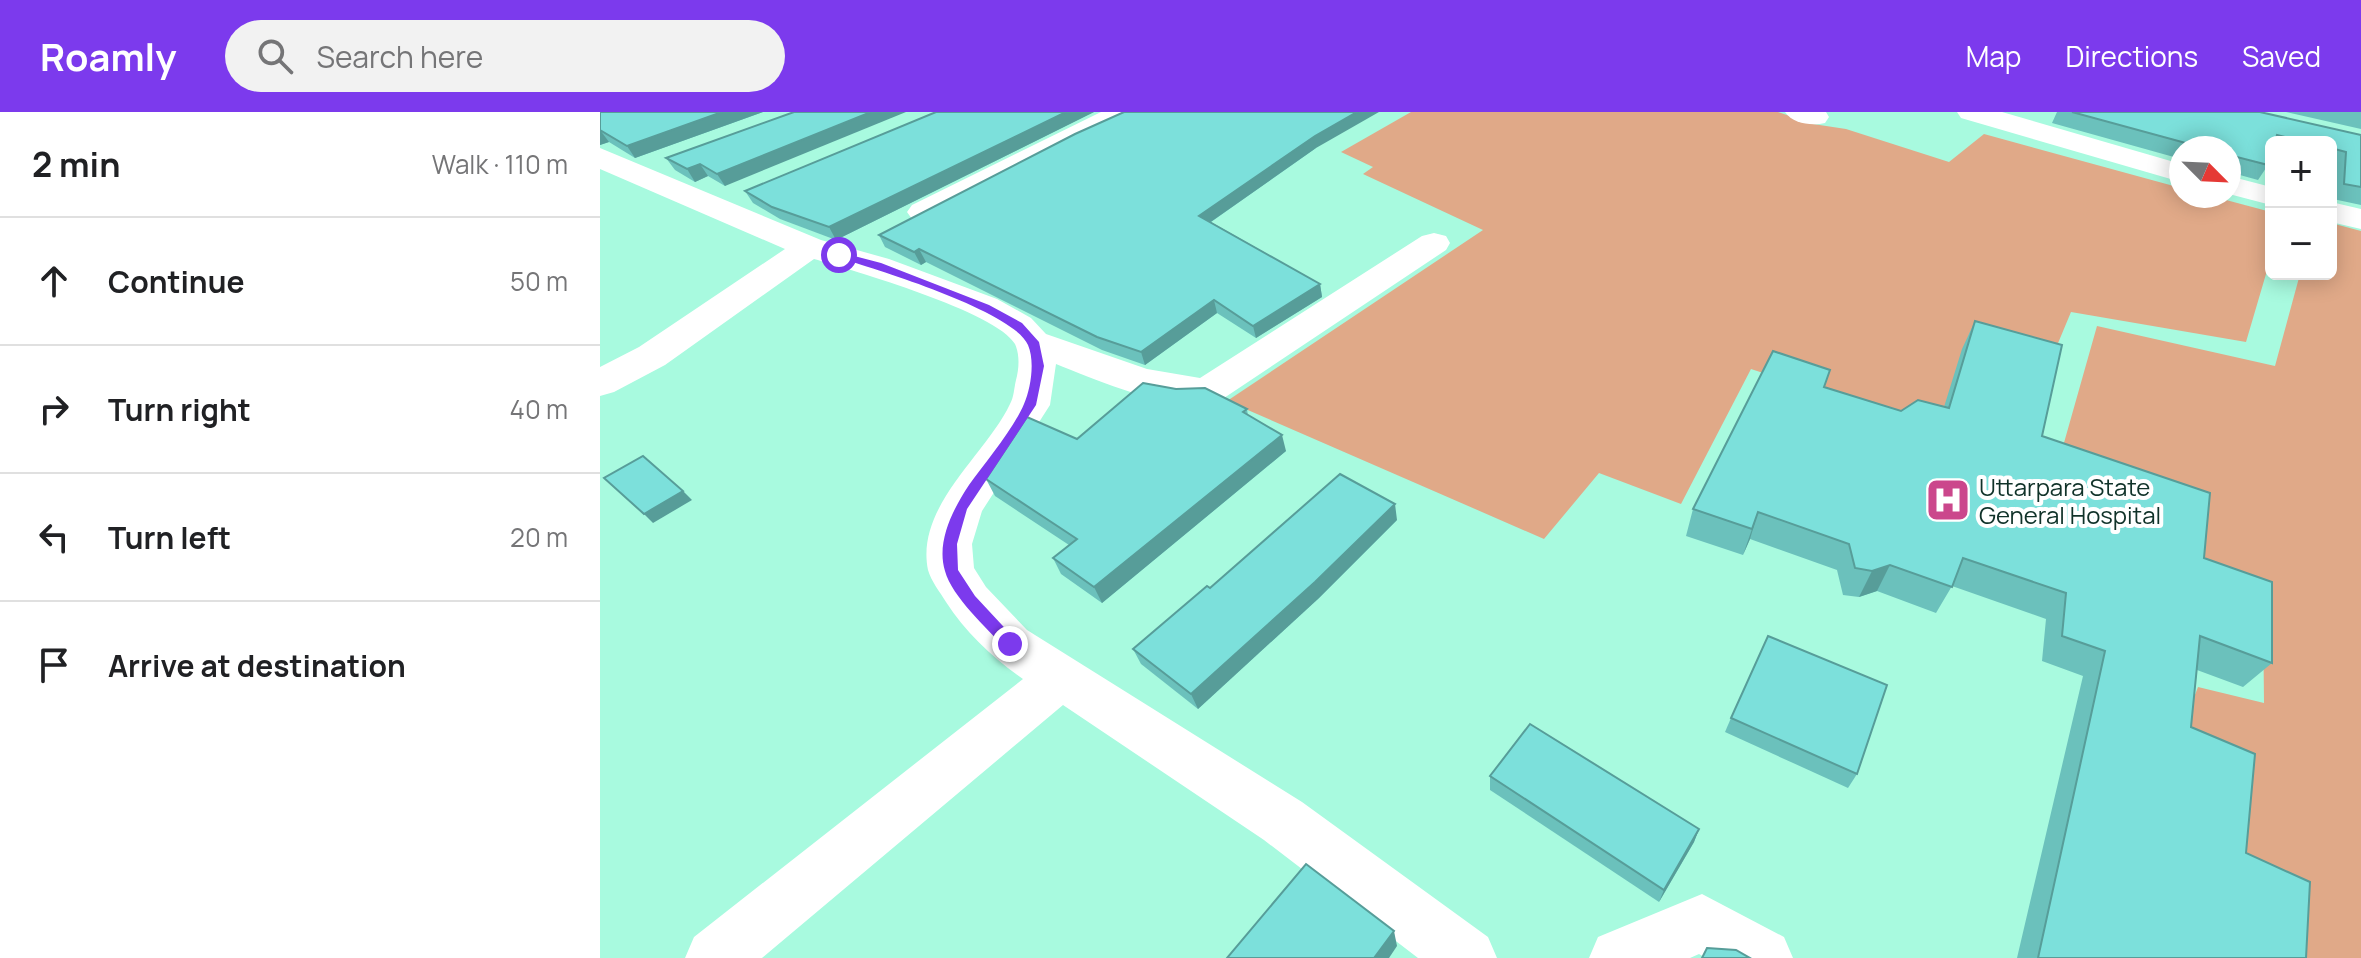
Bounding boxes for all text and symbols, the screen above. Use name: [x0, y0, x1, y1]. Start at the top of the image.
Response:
search box: [225, 20, 785, 92]
text: Roamly: [40, 30, 177, 82]
icon: search: [253, 34, 297, 78]
text: Search here: [317, 36, 483, 77]
text: Map: [1966, 37, 2021, 75]
text: Directions: [2065, 37, 2198, 75]
text: Saved: [2242, 37, 2321, 75]
north arrow: [2169, 136, 2241, 208]
map controls: [2265, 136, 2337, 280]
button: +: [2265, 136, 2337, 208]
text: 2 min: [32, 141, 120, 187]
text: Walk · 110 m: [432, 146, 568, 182]
button: −: [2265, 208, 2337, 280]
route start: [821, 237, 857, 273]
icon: ahead: [32, 259, 76, 303]
text: Continue: [108, 261, 244, 302]
text: 50 m: [510, 263, 568, 299]
icon: right: [32, 387, 76, 431]
text: Turn right: [108, 389, 251, 430]
text: 40 m: [510, 391, 568, 427]
place label: Uttarpara State General Hospital: [1979, 470, 2161, 531]
hospital icon: Uttarpara State General Hospital: [1924, 476, 1972, 524]
icon: left: [32, 515, 76, 559]
text: Turn left: [108, 517, 231, 558]
text: 20 m: [510, 519, 568, 555]
route end: [992, 626, 1028, 662]
icon: arrive: [32, 643, 76, 687]
text: Arrive at destination: [108, 645, 406, 686]

